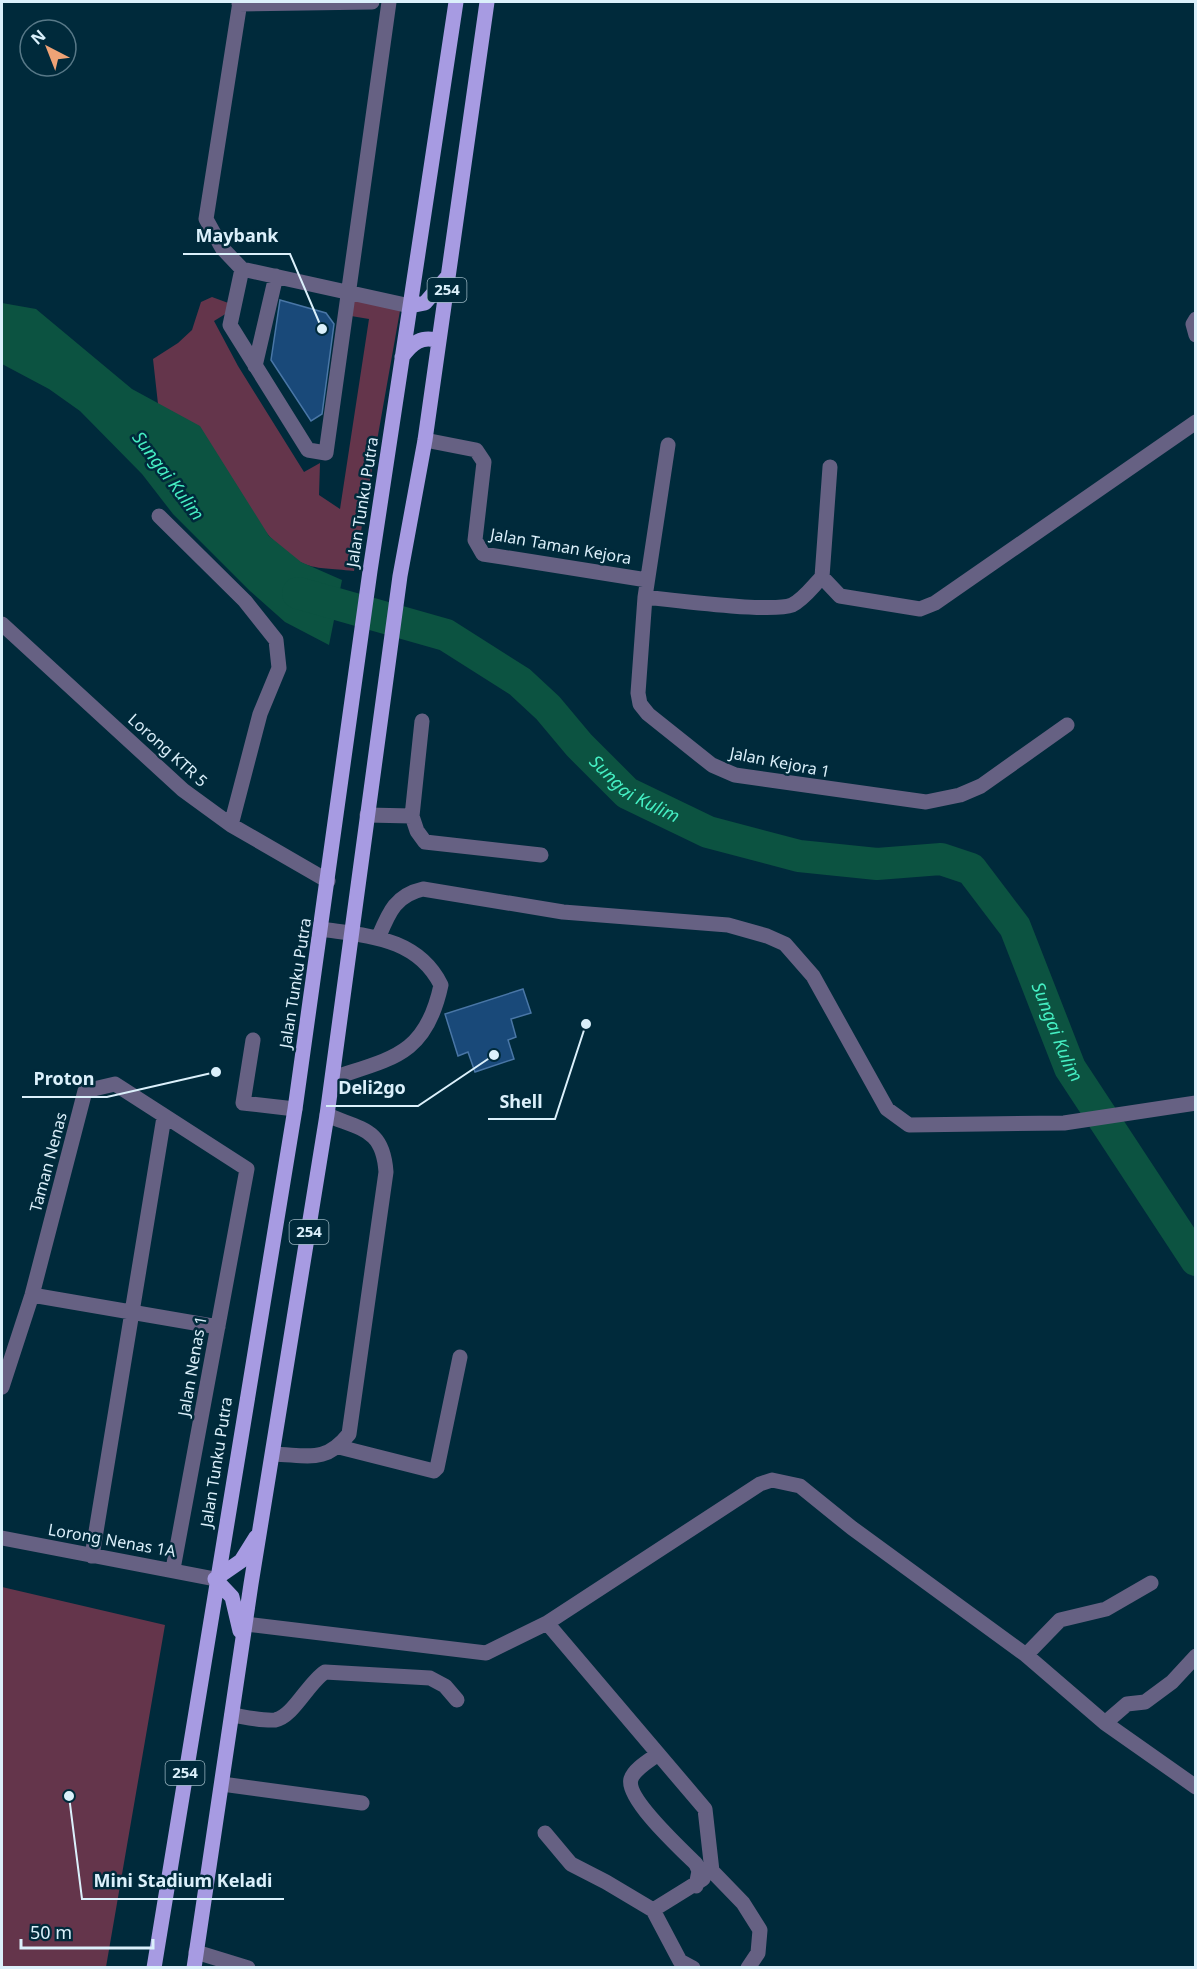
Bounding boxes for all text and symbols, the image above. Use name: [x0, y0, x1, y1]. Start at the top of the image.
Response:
north arrow: [18, 18, 78, 78]
text: N: [26, 24, 50, 49]
callout: Maybank: [183, 218, 290, 254]
text: Maybank: [195, 223, 279, 247]
road number: 254: [428, 278, 466, 302]
water label: Sungai Kulim: [127, 426, 210, 525]
street label: Jalan Tunku Putra: [341, 435, 383, 571]
street label: Jalan Taman Kejora: [487, 522, 633, 569]
street label: Lorong KTR 5: [123, 708, 213, 792]
street label: Jalan Kejora 1: [726, 741, 832, 783]
water label: Sungai Kulim: [585, 749, 684, 828]
street label: Jalan Tunku Putra: [274, 916, 316, 1052]
water label: Sungai Kulim: [1027, 978, 1089, 1086]
callout: Proton: [22, 1061, 107, 1097]
text: Proton: [34, 1066, 94, 1090]
callout: Deli2go: [326, 1070, 418, 1106]
text: Deli2go: [338, 1075, 406, 1099]
callout: Shell: [488, 1083, 555, 1119]
text: Shell: [499, 1089, 543, 1113]
street label: Taman Nenas: [24, 1110, 72, 1214]
road number: 254: [290, 1220, 328, 1244]
street label: Jalan Nenas 1: [172, 1314, 212, 1420]
street label: Jalan Tunku Putra: [195, 1395, 237, 1531]
street label: Lorong Nenas 1A: [46, 1518, 178, 1562]
road number: 254: [166, 1761, 204, 1785]
callout: Mini Stadium Keladi: [82, 1863, 284, 1899]
text: Mini Stadium Keladi: [94, 1868, 272, 1892]
scale bar: [21, 1912, 153, 1950]
text: 50 m: [30, 1920, 72, 1944]

